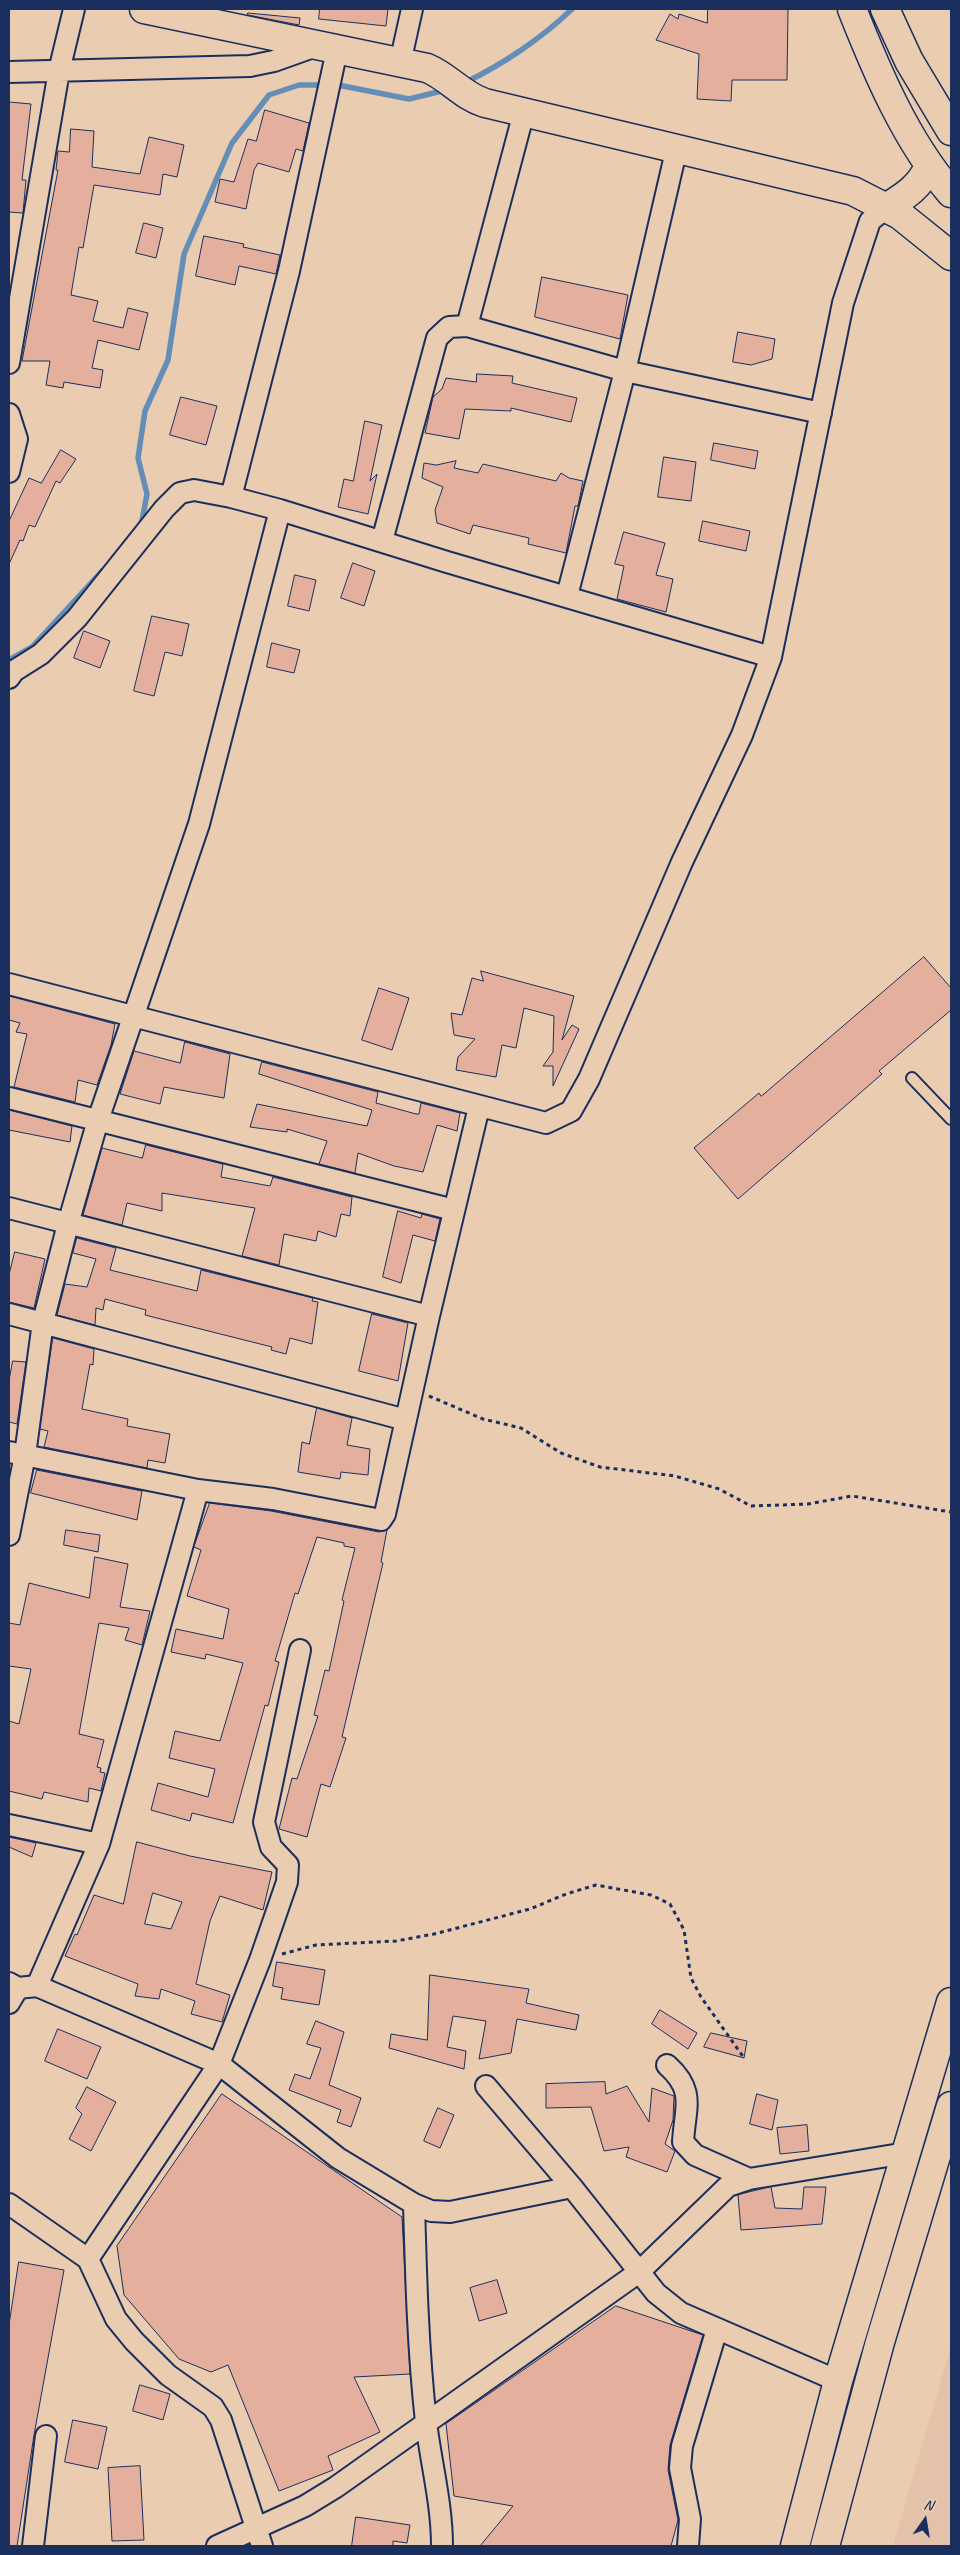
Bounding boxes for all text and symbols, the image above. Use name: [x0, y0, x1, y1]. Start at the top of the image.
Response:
north arrow: [900, 2495, 950, 2545]
text: N: [922, 2496, 935, 2514]

